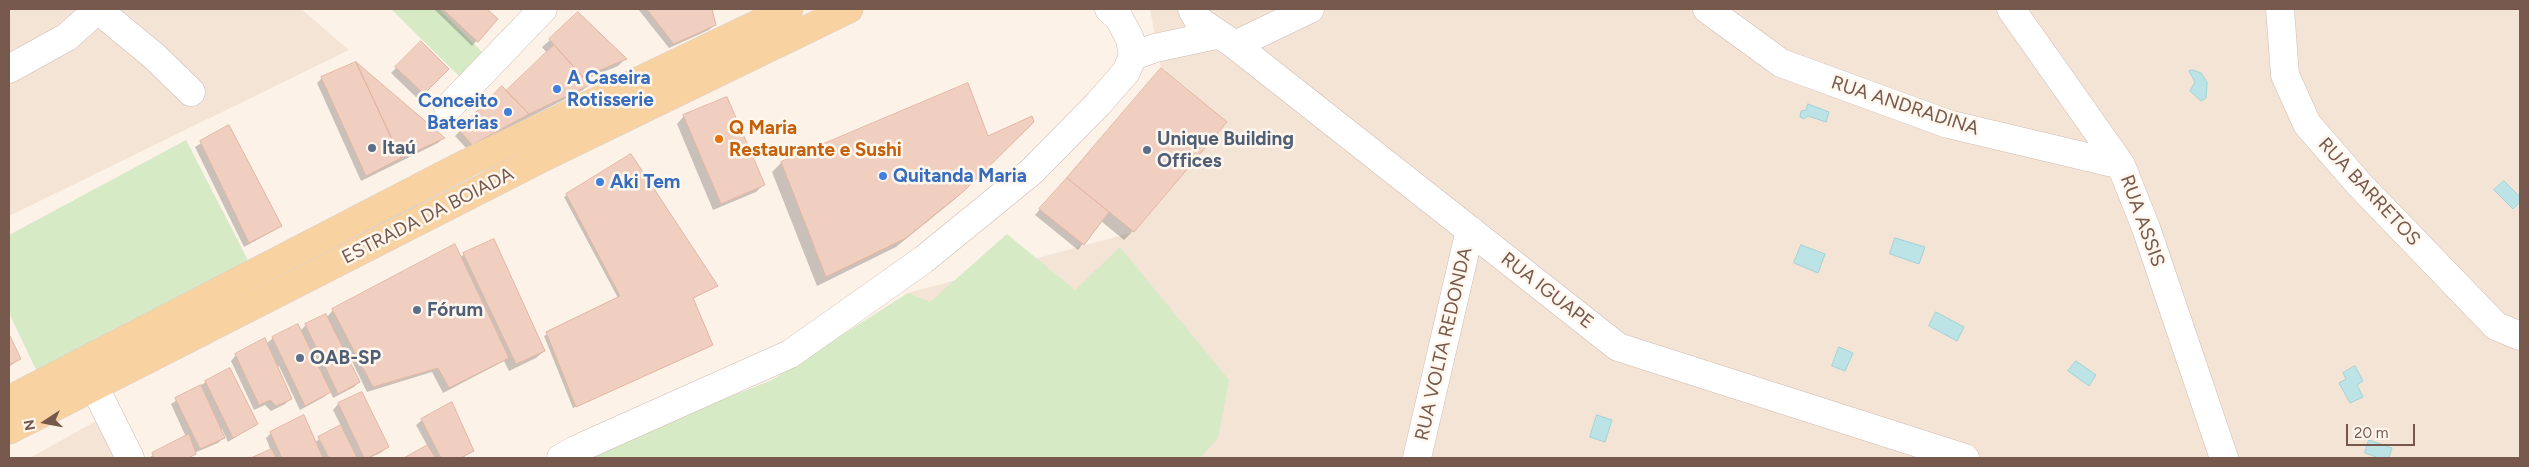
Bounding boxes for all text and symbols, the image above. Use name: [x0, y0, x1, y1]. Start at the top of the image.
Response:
place label: A Caseira Rotisserie: [567, 67, 654, 111]
street label: RUA ANDRADINA: [1828, 71, 1982, 141]
marker: A Caseira Rotisserie: [551, 83, 563, 95]
place label: Conceito Baterias: [418, 90, 498, 134]
marker: Conceito Baterias: [502, 106, 514, 118]
place label: Q Maria Restaurante e Sushi: [729, 117, 902, 161]
place label: Unique Building Offices: [1157, 128, 1294, 172]
marker: Q Maria Restaurante e Sushi: [713, 133, 725, 145]
street label: RUA BARRETOS: [2313, 133, 2425, 251]
place label: Itaú: [382, 137, 416, 159]
marker: Itaú: [366, 142, 378, 154]
marker: Unique Building Offices: [1141, 144, 1153, 156]
street label: ESTRADA DA BOIADA: [338, 163, 518, 269]
place label: Quitanda Maria: [893, 165, 1027, 187]
marker: Quitanda Maria: [877, 170, 889, 182]
place label: Aki Tem: [610, 171, 680, 193]
street label: RUA ASSIS: [2115, 172, 2169, 270]
marker: Aki Tem: [594, 176, 606, 188]
street label: RUA VOLTA REDONDA: [1411, 245, 1477, 443]
street label: RUA IGUAPE: [1496, 248, 1598, 334]
place label: Fórum: [427, 299, 483, 321]
marker: Fórum: [411, 304, 423, 316]
place label: OAB-SP: [310, 347, 381, 369]
marker: OAB-SP: [294, 352, 306, 364]
north arrow: [20, 397, 70, 447]
scale bar: [2349, 414, 2418, 446]
text: N: [20, 418, 39, 432]
text: 20 m: [2354, 424, 2388, 442]

